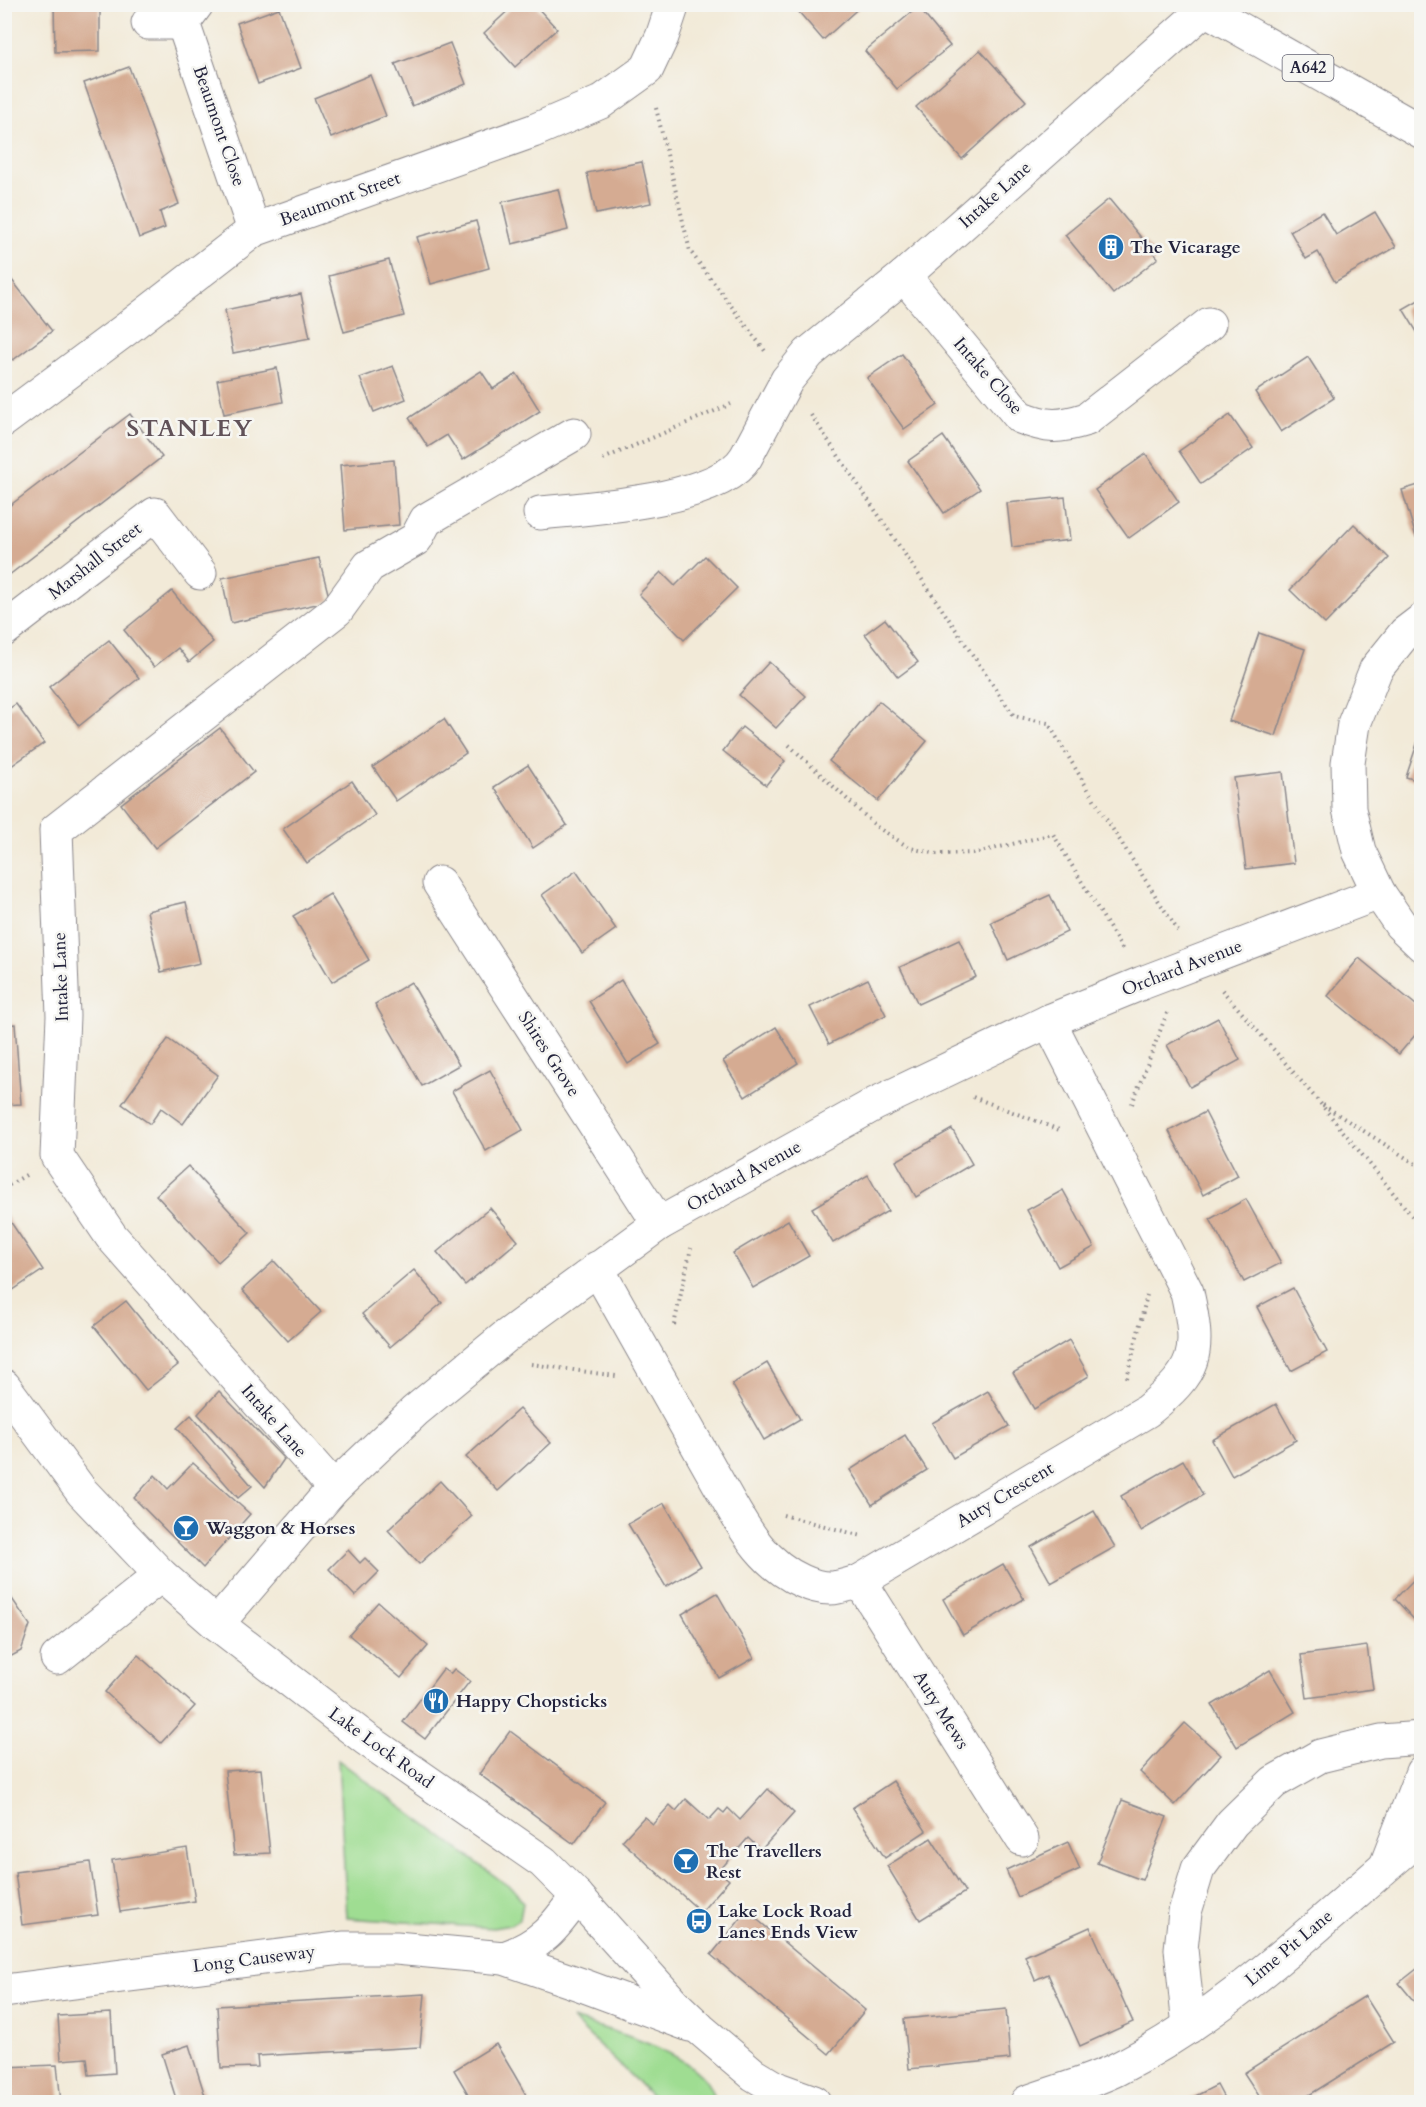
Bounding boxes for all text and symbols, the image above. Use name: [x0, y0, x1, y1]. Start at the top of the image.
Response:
road number: A642: [1282, 55, 1334, 81]
street label: Beaumont Close: [187, 62, 251, 190]
street label: Intake Lane: [953, 156, 1037, 234]
street label: Beaumont Street: [276, 165, 404, 232]
building icon: The Vicarage: [1096, 232, 1126, 262]
place label: The Vicarage: [1130, 235, 1241, 260]
street label: Intake Close: [947, 332, 1029, 420]
district label: STANLEY: [126, 412, 254, 445]
street label: Marshall Street: [43, 516, 147, 605]
street label: Intake Lane: [47, 932, 75, 1022]
street label: Orchard Avenue: [1118, 934, 1246, 1002]
street label: Shires Grove: [512, 1006, 586, 1102]
street label: Orchard Avenue: [682, 1134, 806, 1218]
street label: Intake Lane: [235, 1379, 313, 1463]
street label: Auty Crescent: [952, 1456, 1059, 1534]
bar icon: Waggon & Horses: [171, 1513, 201, 1543]
place label: Waggon & Horses: [205, 1516, 355, 1541]
street label: Auty Mews: [907, 1666, 975, 1754]
restaurant icon: Happy Chopsticks: [421, 1686, 451, 1716]
place label: Happy Chopsticks: [456, 1689, 607, 1714]
street label: Lake Lock Road: [323, 1701, 439, 1795]
place label: The Travellers Rest: [706, 1839, 822, 1885]
bar icon: The Travellers Rest: [671, 1846, 701, 1876]
place label: Lake Lock Road Lanes Ends View: [718, 1899, 858, 1945]
street label: Lime Pit Lane: [1240, 1904, 1338, 1992]
bus stop icon: Lake Lock Road Lanes Ends View: [684, 1906, 714, 1936]
street label: Long Causeway: [191, 1939, 317, 1979]

